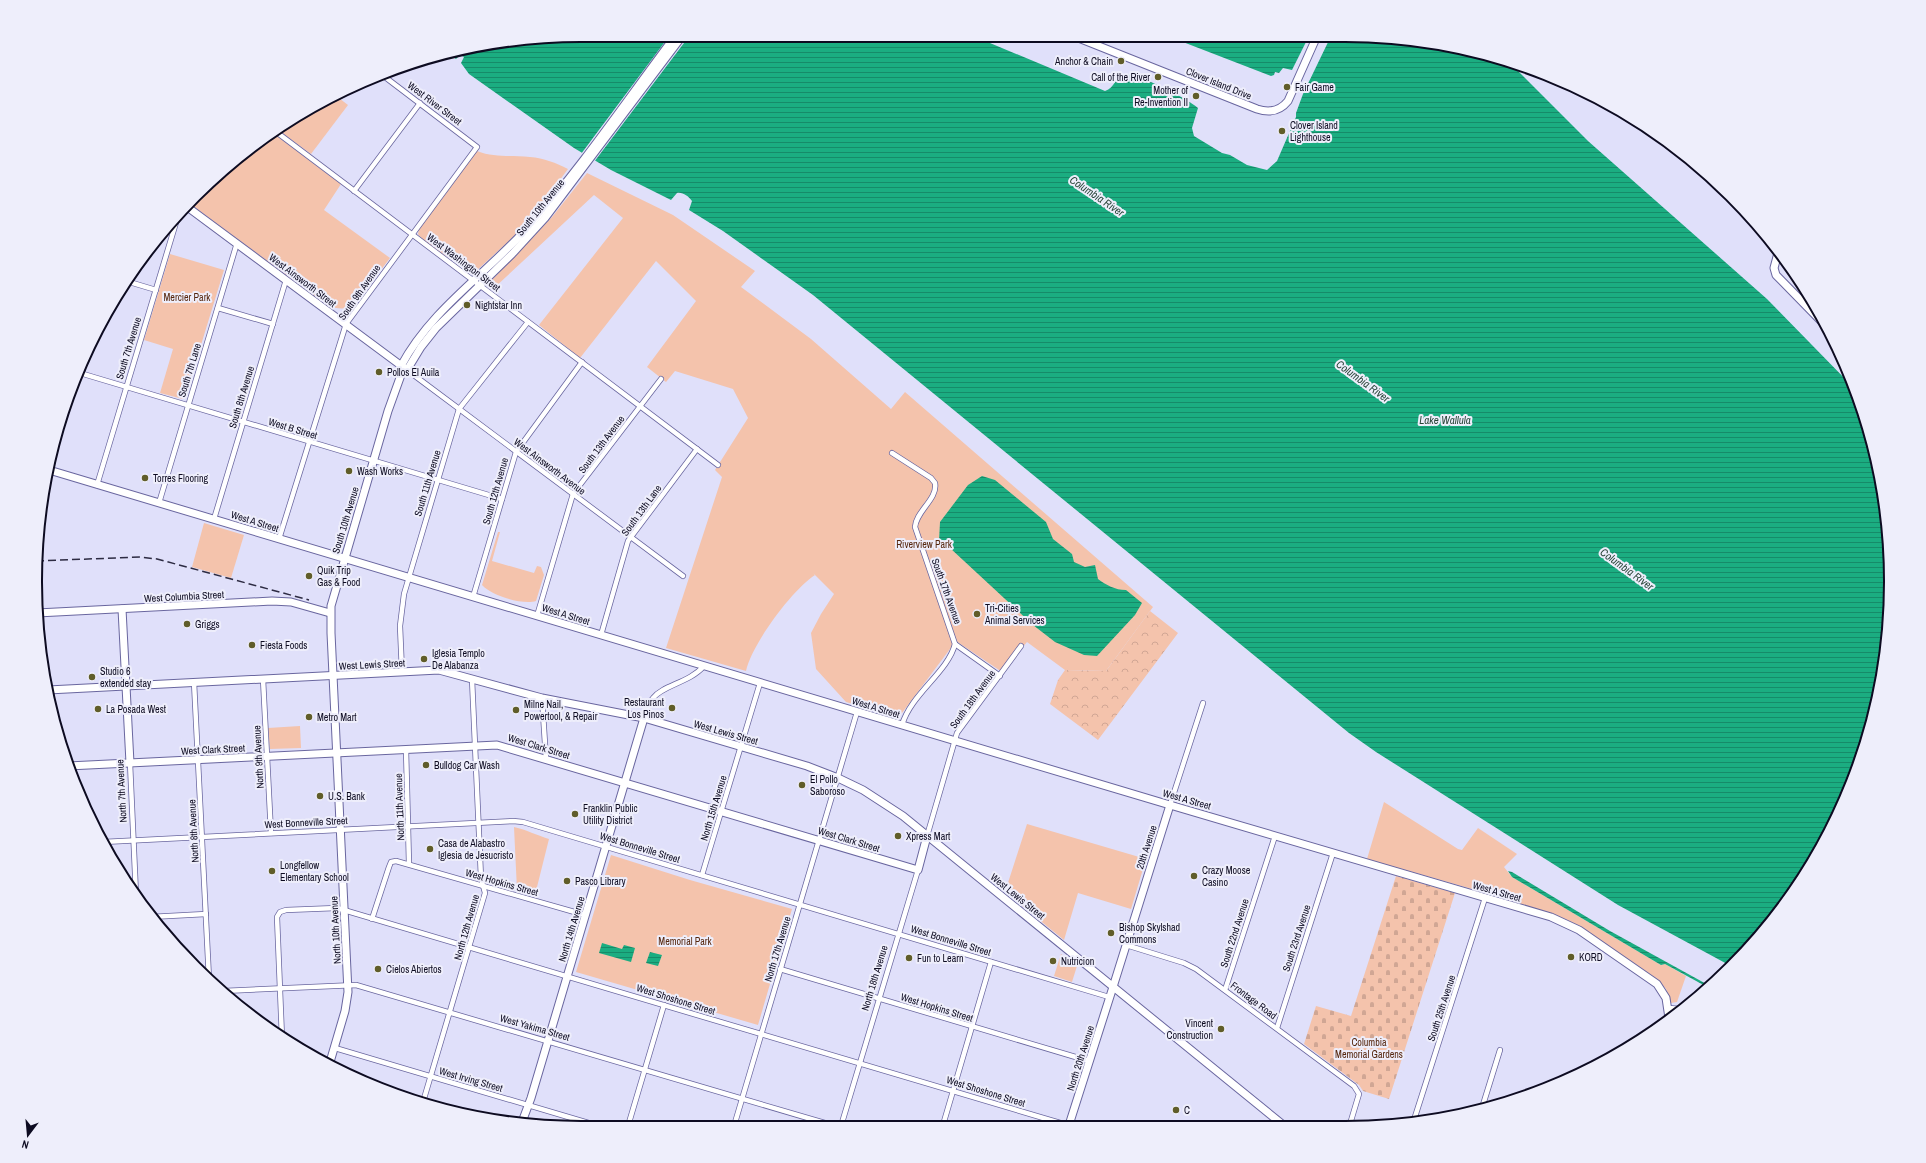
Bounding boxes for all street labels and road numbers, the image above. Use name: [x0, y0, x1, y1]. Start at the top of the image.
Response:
street label: Clover Island Drive: [1184, 64, 1254, 103]
street label: West River Street: [405, 79, 465, 128]
street label: South 10th Avenue: [514, 176, 567, 238]
street label: West Washington Street: [424, 231, 503, 295]
street label: West Ainsworth Street: [266, 251, 340, 310]
street label: South 9th Avenue: [336, 262, 384, 322]
street label: South 7th Avenue: [113, 315, 144, 381]
street label: South 7th Lane: [175, 341, 204, 399]
street label: South 8th Avenue: [226, 364, 257, 430]
street label: South 13th Avenue: [575, 412, 628, 476]
street label: West B Street: [267, 415, 320, 442]
street label: West Ainsworth Avenue: [511, 435, 588, 498]
street label: South 11th Avenue: [411, 448, 444, 518]
street label: South 12th Avenue: [480, 456, 511, 526]
street label: South 13th Lane: [618, 482, 665, 538]
street label: South 10th Avenue: [329, 485, 362, 555]
street label: West A Street: [229, 508, 281, 535]
street label: South 17th Avenue: [929, 556, 965, 626]
street label: West Columbia Street: [144, 588, 225, 605]
street label: West A Street: [540, 601, 592, 628]
street label: West Lewis Street: [339, 656, 406, 673]
street label: South 18th Avenue: [947, 667, 998, 731]
street label: West A Street: [850, 694, 902, 721]
street label: West Lewis Street: [692, 717, 760, 748]
street label: North 9th Avenue: [250, 725, 267, 789]
street label: West Clark Street: [506, 731, 572, 762]
street label: West Clark Street: [181, 741, 246, 758]
street label: North 7th Avenue: [113, 759, 130, 823]
street label: North 11th Avenue: [392, 773, 407, 841]
street label: North 15th Avenue: [697, 773, 730, 842]
street label: West A Street: [1161, 786, 1213, 813]
street label: North 8th Avenue: [185, 799, 202, 863]
street label: West Bonneville Street: [264, 814, 349, 831]
street label: 20th Avenue: [1133, 823, 1160, 871]
street label: West Clark Street: [816, 824, 882, 855]
street label: West Bonneville Street: [598, 829, 682, 866]
street label: West Hopkins Street: [464, 866, 540, 899]
street label: West Lewis Street: [988, 870, 1048, 923]
street label: West A Street: [1471, 878, 1523, 905]
street label: North 12th Avenue: [451, 892, 482, 962]
street label: North 14th Avenue: [555, 894, 588, 963]
street label: North 10th Avenue: [327, 895, 344, 964]
street label: South 22nd Avenue: [1217, 897, 1252, 969]
street label: South 23rd Avenue: [1280, 903, 1314, 973]
street label: North 17th Avenue: [761, 914, 794, 983]
street label: West Bonneville Street: [909, 922, 993, 959]
street label: North 18th Avenue: [858, 943, 891, 1012]
street label: South 25th Avenue: [1425, 973, 1458, 1043]
street label: Frontage Road: [1228, 979, 1279, 1022]
street label: West Shoshone Street: [635, 981, 718, 1018]
street label: West Hopkins Street: [899, 990, 975, 1025]
street label: West Yakima Street: [498, 1011, 572, 1044]
street label: North 20th Avenue: [1064, 1023, 1097, 1092]
street label: West Irving Street: [438, 1064, 505, 1095]
street label: West Shoshone Street: [945, 1073, 1028, 1110]

